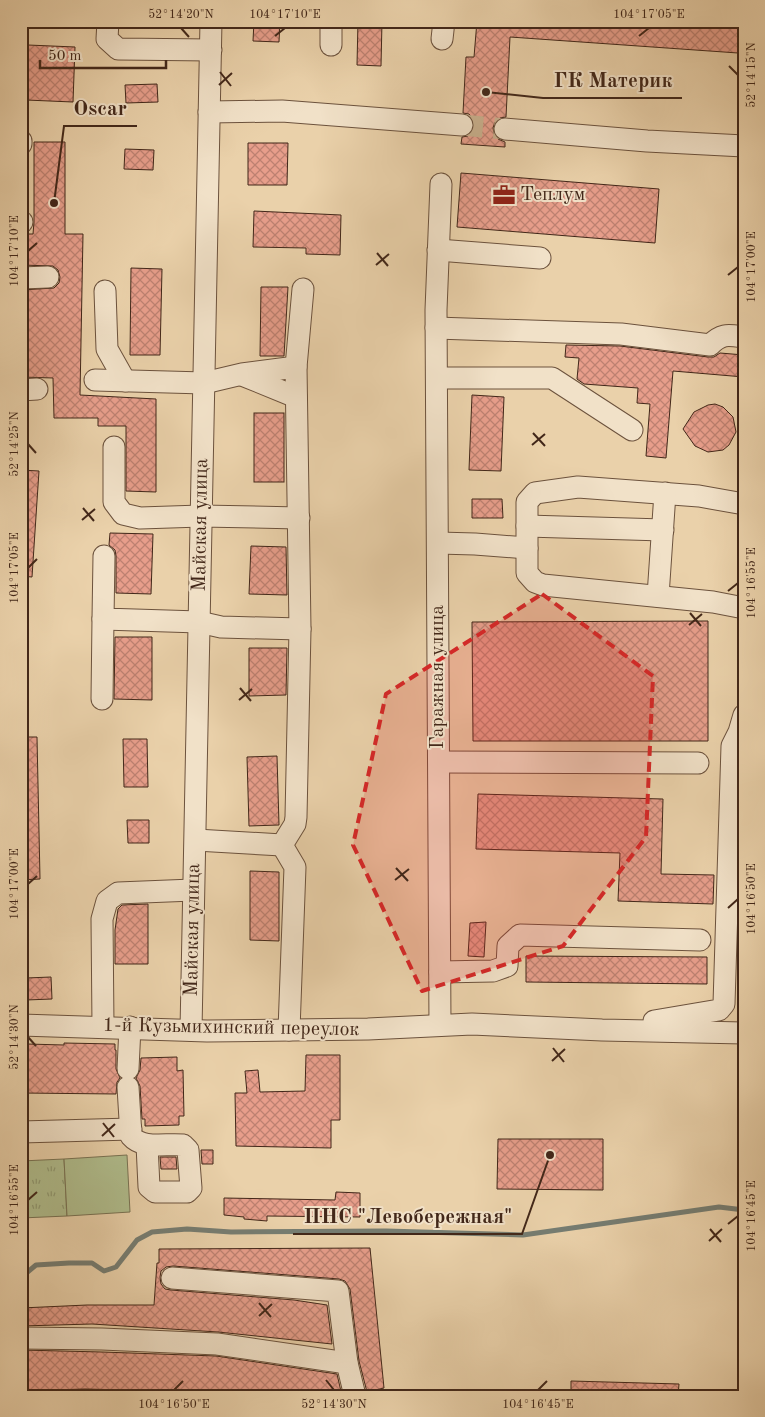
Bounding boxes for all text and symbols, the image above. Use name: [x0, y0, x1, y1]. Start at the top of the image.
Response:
text: 52°14'20"N: [148, 8, 214, 21]
text: 104°17'05"E: [613, 8, 685, 21]
text: 104°17'10"E: [249, 9, 321, 21]
scale bar: [40, 38, 166, 70]
text: 52°14'15"N: [745, 42, 758, 108]
text: 50 m: [48, 49, 82, 64]
callout: ГК Материк: [543, 62, 682, 98]
text: ГК Материк: [554, 71, 672, 92]
callout: Oscar: [64, 90, 137, 126]
text: Oscar: [73, 99, 127, 120]
office icon: Теплум: [491, 182, 517, 208]
place label: Теплум: [520, 185, 585, 205]
text: 104°17'10"E: [9, 215, 21, 287]
text: 104°17'00"E: [746, 231, 758, 303]
text: 52°14'25"N: [8, 411, 21, 477]
street label: Майская улица: [190, 458, 212, 592]
text: 104°17'05"E: [8, 532, 21, 604]
text: 104°16'55"E: [745, 547, 758, 619]
street label: Гаражная улица: [428, 605, 448, 749]
text: 104°17'00"E: [9, 848, 21, 920]
street label: Майская улица: [182, 863, 204, 997]
text: 104°16'50"E: [745, 863, 758, 935]
text: 52°14'30"N: [8, 1004, 21, 1070]
street label: 1-й Кузьмихинский переулок: [102, 1016, 360, 1040]
text: 104°16'55"E: [8, 1164, 21, 1236]
text: 104°16'45"E: [745, 1180, 758, 1252]
callout: ПНС "Левобережная": [293, 1198, 522, 1234]
text: ПНС "Левобережная": [304, 1207, 512, 1228]
text: 104°16'50"E: [138, 1398, 210, 1411]
text: 52°14'30"N: [301, 1398, 367, 1411]
text: 104°16'45"E: [502, 1398, 574, 1411]

